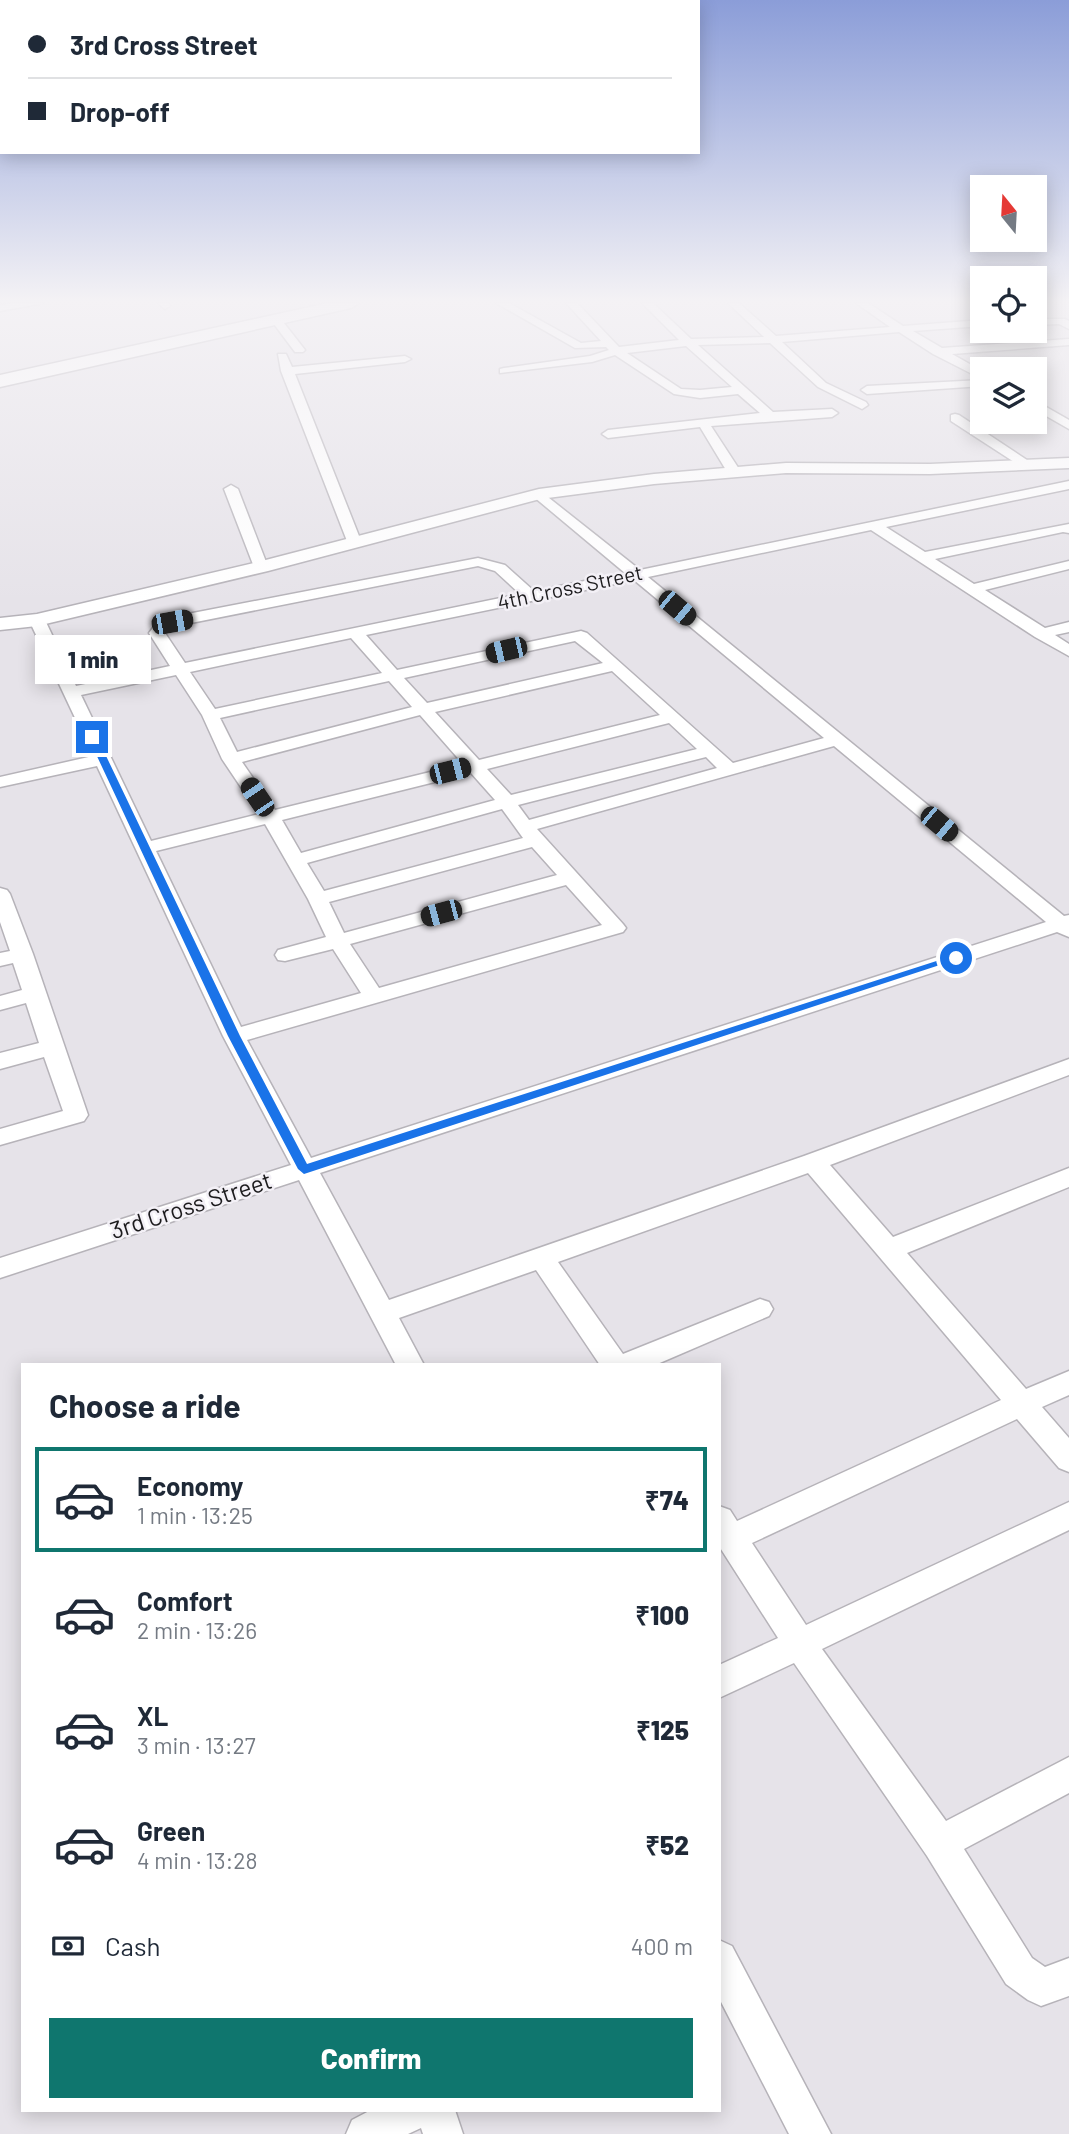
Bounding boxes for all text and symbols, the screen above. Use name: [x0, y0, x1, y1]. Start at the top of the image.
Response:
text: 3rd Cross Street: [70, 29, 258, 60]
text: Drop-off: [70, 96, 170, 127]
north arrow: [970, 175, 1046, 252]
map controls: [970, 175, 1047, 434]
button: locate: [970, 266, 1047, 343]
button: layers: [970, 357, 1047, 434]
street label: 4th Cross Street: [495, 559, 645, 614]
car: [655, 586, 700, 630]
car: [150, 608, 195, 636]
car: [484, 635, 529, 665]
callout: 1 min: [34, 636, 150, 684]
text: 1 min: [68, 645, 118, 673]
route end: [76, 721, 108, 753]
car: [428, 756, 473, 786]
car: [237, 774, 278, 820]
car: [917, 802, 962, 846]
car: [418, 897, 465, 929]
route start: [940, 942, 972, 974]
street label: 3rd Cross Street: [106, 1165, 275, 1244]
text: Choose a ride: [49, 1386, 241, 1424]
icon: car: [53, 1468, 116, 1531]
text: Economy: [137, 1470, 243, 1501]
text: ₹74: [645, 1484, 689, 1515]
text: 1 min · 13:25: [137, 1501, 253, 1529]
icon: car: [53, 1583, 116, 1646]
text: Comfort: [137, 1585, 233, 1616]
text: ₹100: [635, 1599, 689, 1630]
text: 2 min · 13:26: [137, 1616, 257, 1644]
icon: car: [53, 1698, 116, 1761]
text: XL: [137, 1700, 168, 1731]
text: ₹125: [636, 1714, 689, 1745]
text: 3 min · 13:27: [137, 1731, 256, 1759]
icon: car: [53, 1813, 116, 1876]
text: Green: [137, 1815, 205, 1846]
text: ₹52: [645, 1829, 689, 1860]
text: 4 min · 13:28: [137, 1846, 258, 1874]
icon: cash: [49, 1927, 87, 1965]
text: Cash: [105, 1930, 160, 1961]
text: 400 m: [631, 1932, 693, 1960]
button: Confirm: [49, 2018, 693, 2098]

